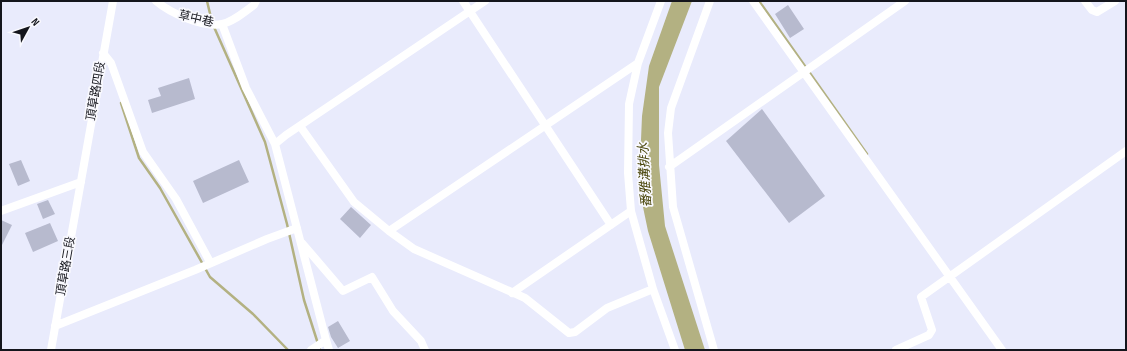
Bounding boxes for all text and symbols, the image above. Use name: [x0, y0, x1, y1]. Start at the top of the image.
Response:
north arrow: [8, 8, 48, 48]
street label: 草中巷: [177, 8, 215, 30]
text: N: [28, 15, 42, 28]
street label: 頂草路四段: [83, 60, 109, 122]
water label: 番雅溝排水: [635, 141, 655, 208]
street label: 頂草路三段: [53, 235, 79, 297]

